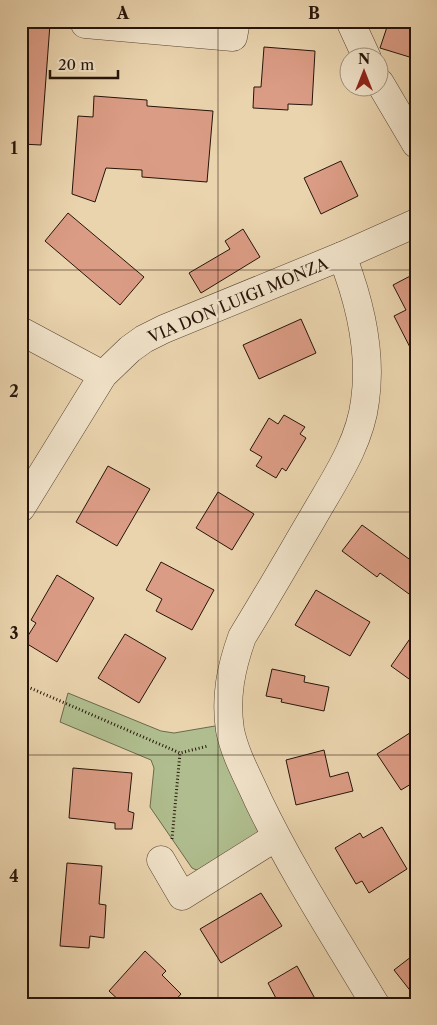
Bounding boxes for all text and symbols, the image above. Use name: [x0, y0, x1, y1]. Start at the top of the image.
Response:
text: A: [116, 3, 130, 23]
text: B: [308, 3, 320, 23]
scale bar: [50, 48, 118, 80]
north arrow: [340, 48, 390, 98]
text: N: [358, 50, 370, 68]
text: 20 m: [58, 55, 94, 74]
text: 1: [10, 138, 18, 158]
street label: VIA DON LUIGI MONZA: [144, 253, 332, 347]
text: 2: [9, 381, 19, 401]
text: 3: [9, 623, 19, 643]
text: 4: [9, 866, 19, 886]

